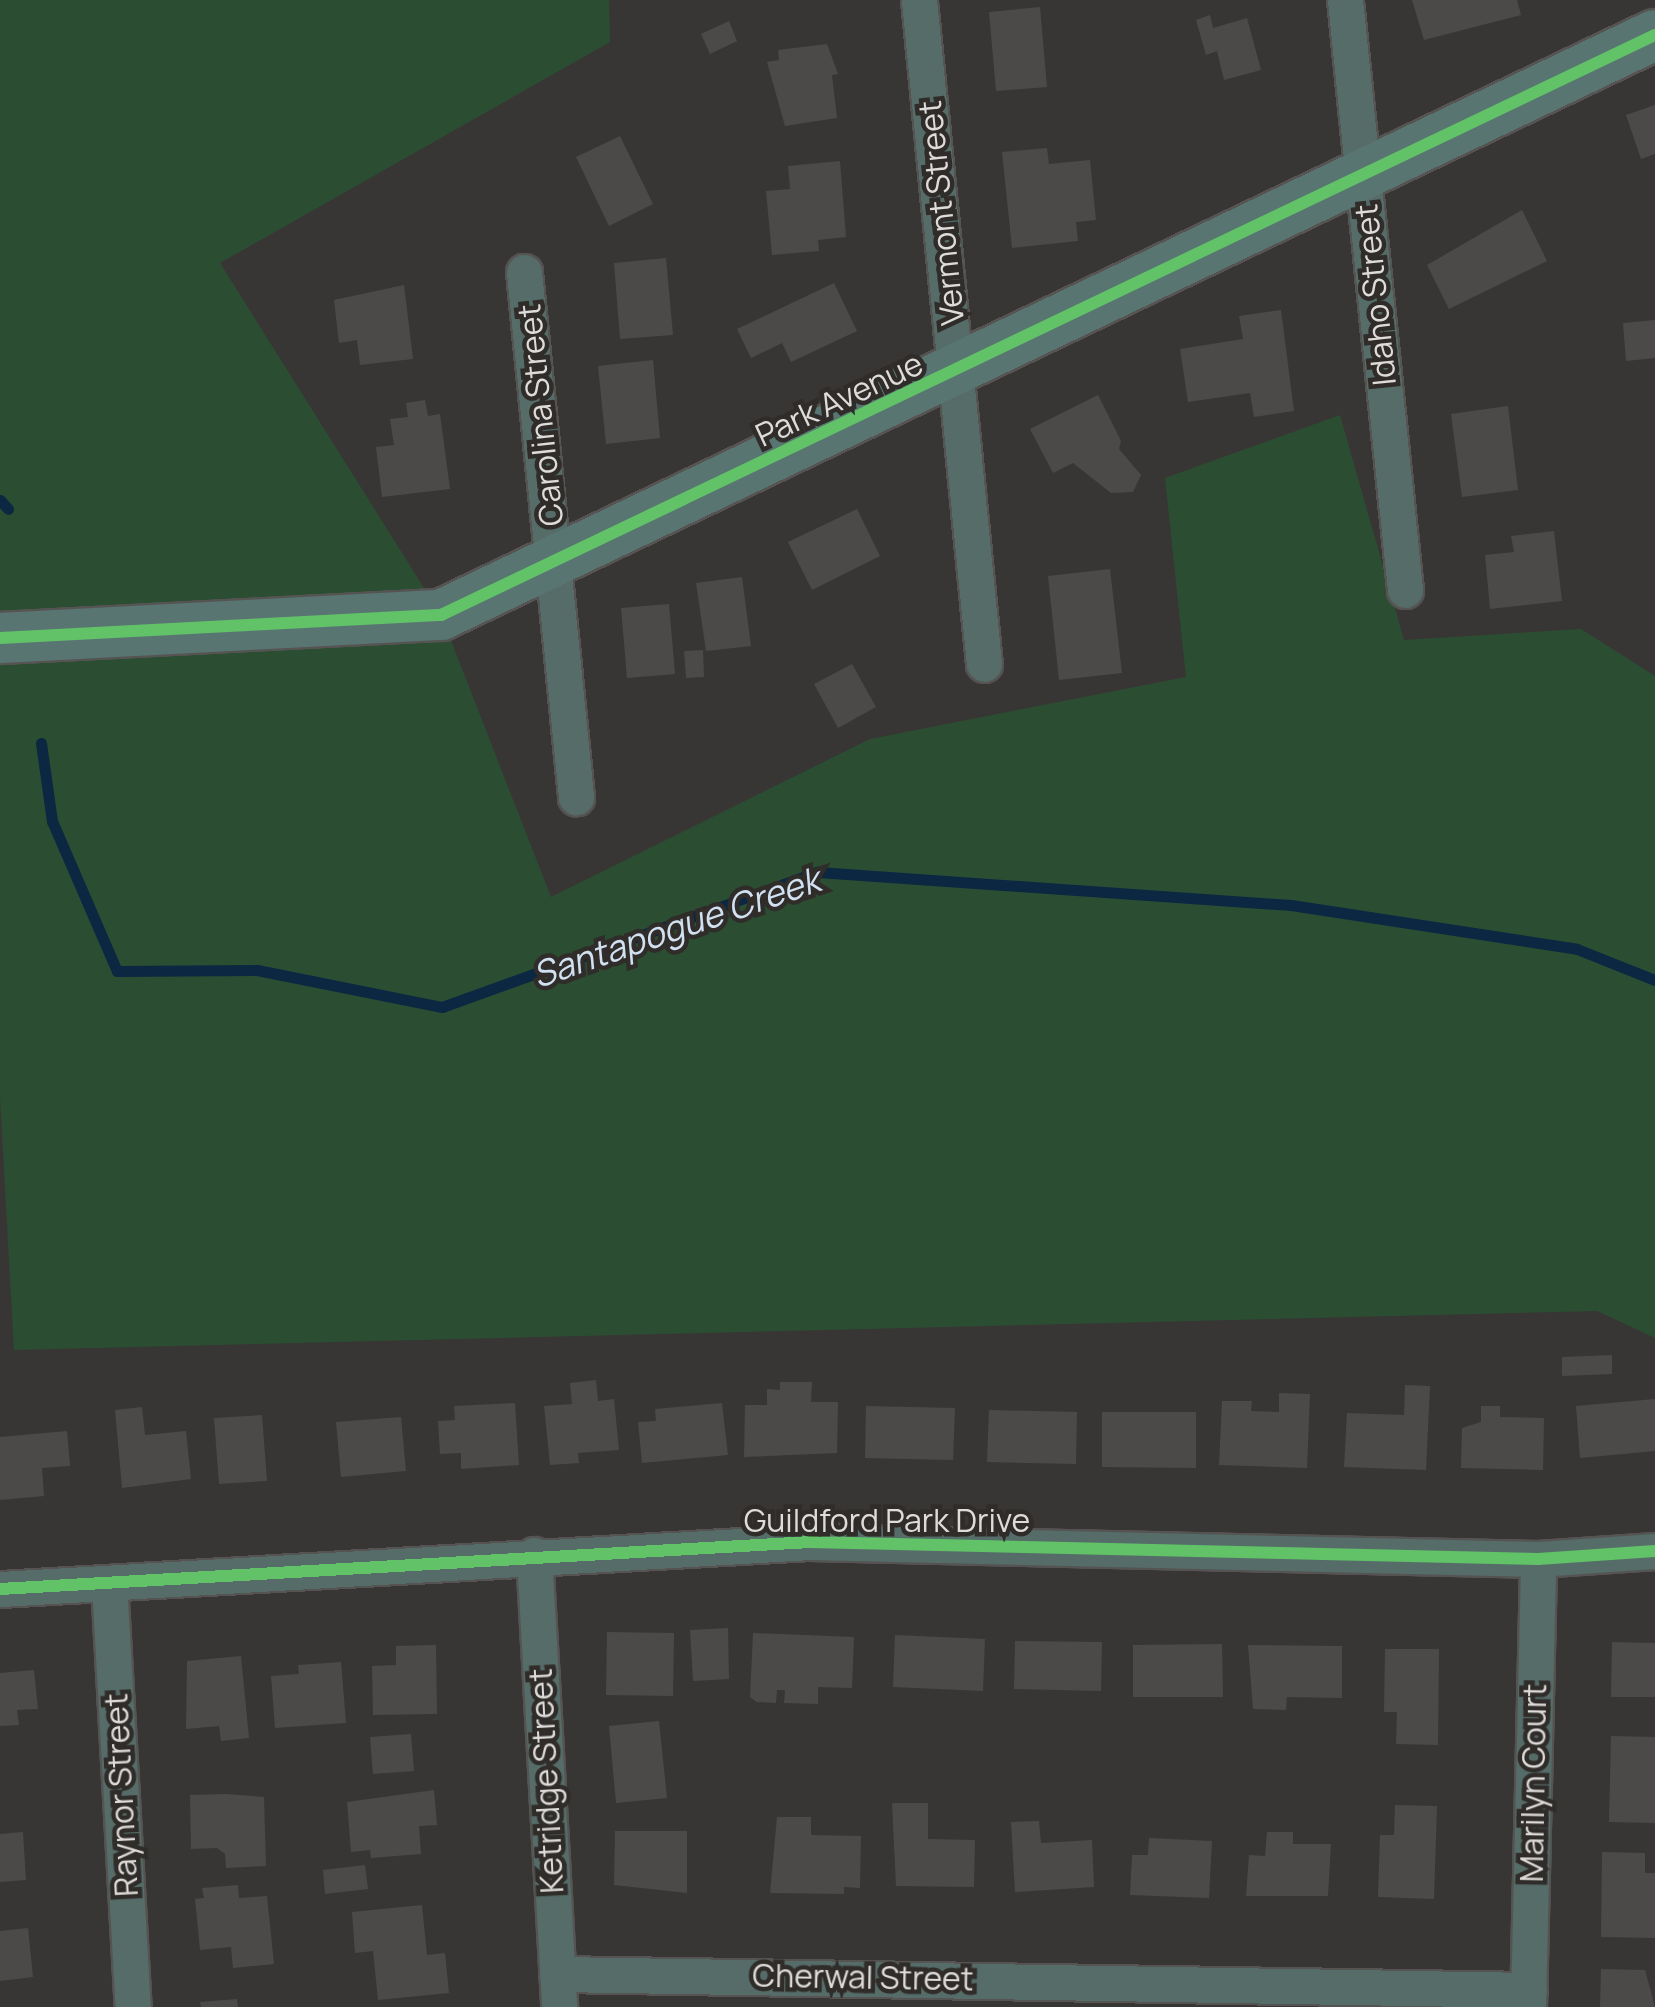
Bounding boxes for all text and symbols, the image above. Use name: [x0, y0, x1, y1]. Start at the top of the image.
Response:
street label: Vermont Street: [910, 99, 972, 327]
street label: Idaho Street: [1346, 202, 1404, 388]
street label: Carolina Street: [509, 302, 571, 528]
street label: Park Avenue: [749, 344, 929, 454]
water label: Santapogue Creek: [527, 858, 825, 996]
street label: Guildford Park Drive: [744, 1501, 1030, 1539]
street label: Ketridge Street: [521, 1668, 571, 1894]
street label: Marilyn Court: [1512, 1683, 1554, 1883]
street label: Raynor Street: [96, 1692, 146, 1898]
street label: Cherwal Street: [752, 1956, 974, 1998]

